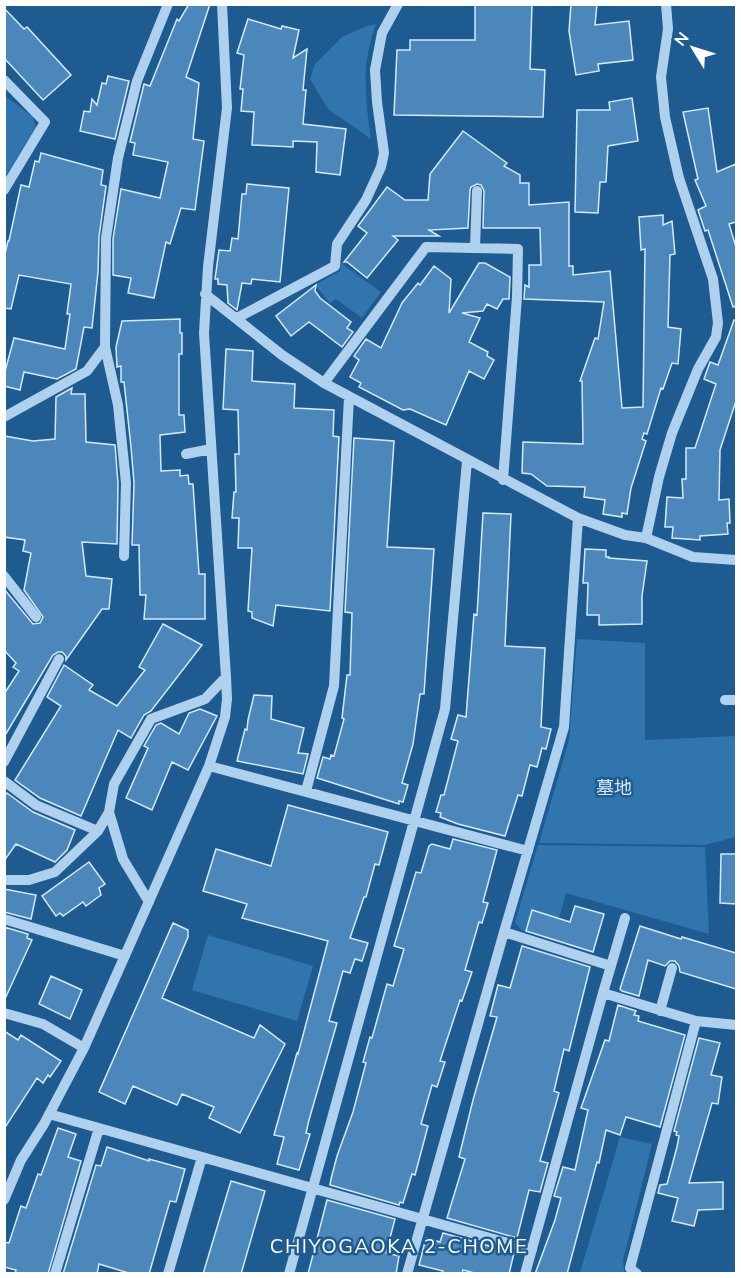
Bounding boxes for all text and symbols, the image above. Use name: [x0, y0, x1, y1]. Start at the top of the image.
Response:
north arrow: [663, 18, 723, 78]
text: N: [670, 28, 693, 50]
park label: 墓地: [596, 776, 632, 799]
district label: CHIYOGAOKA 2-CHOME: [270, 1233, 528, 1258]

